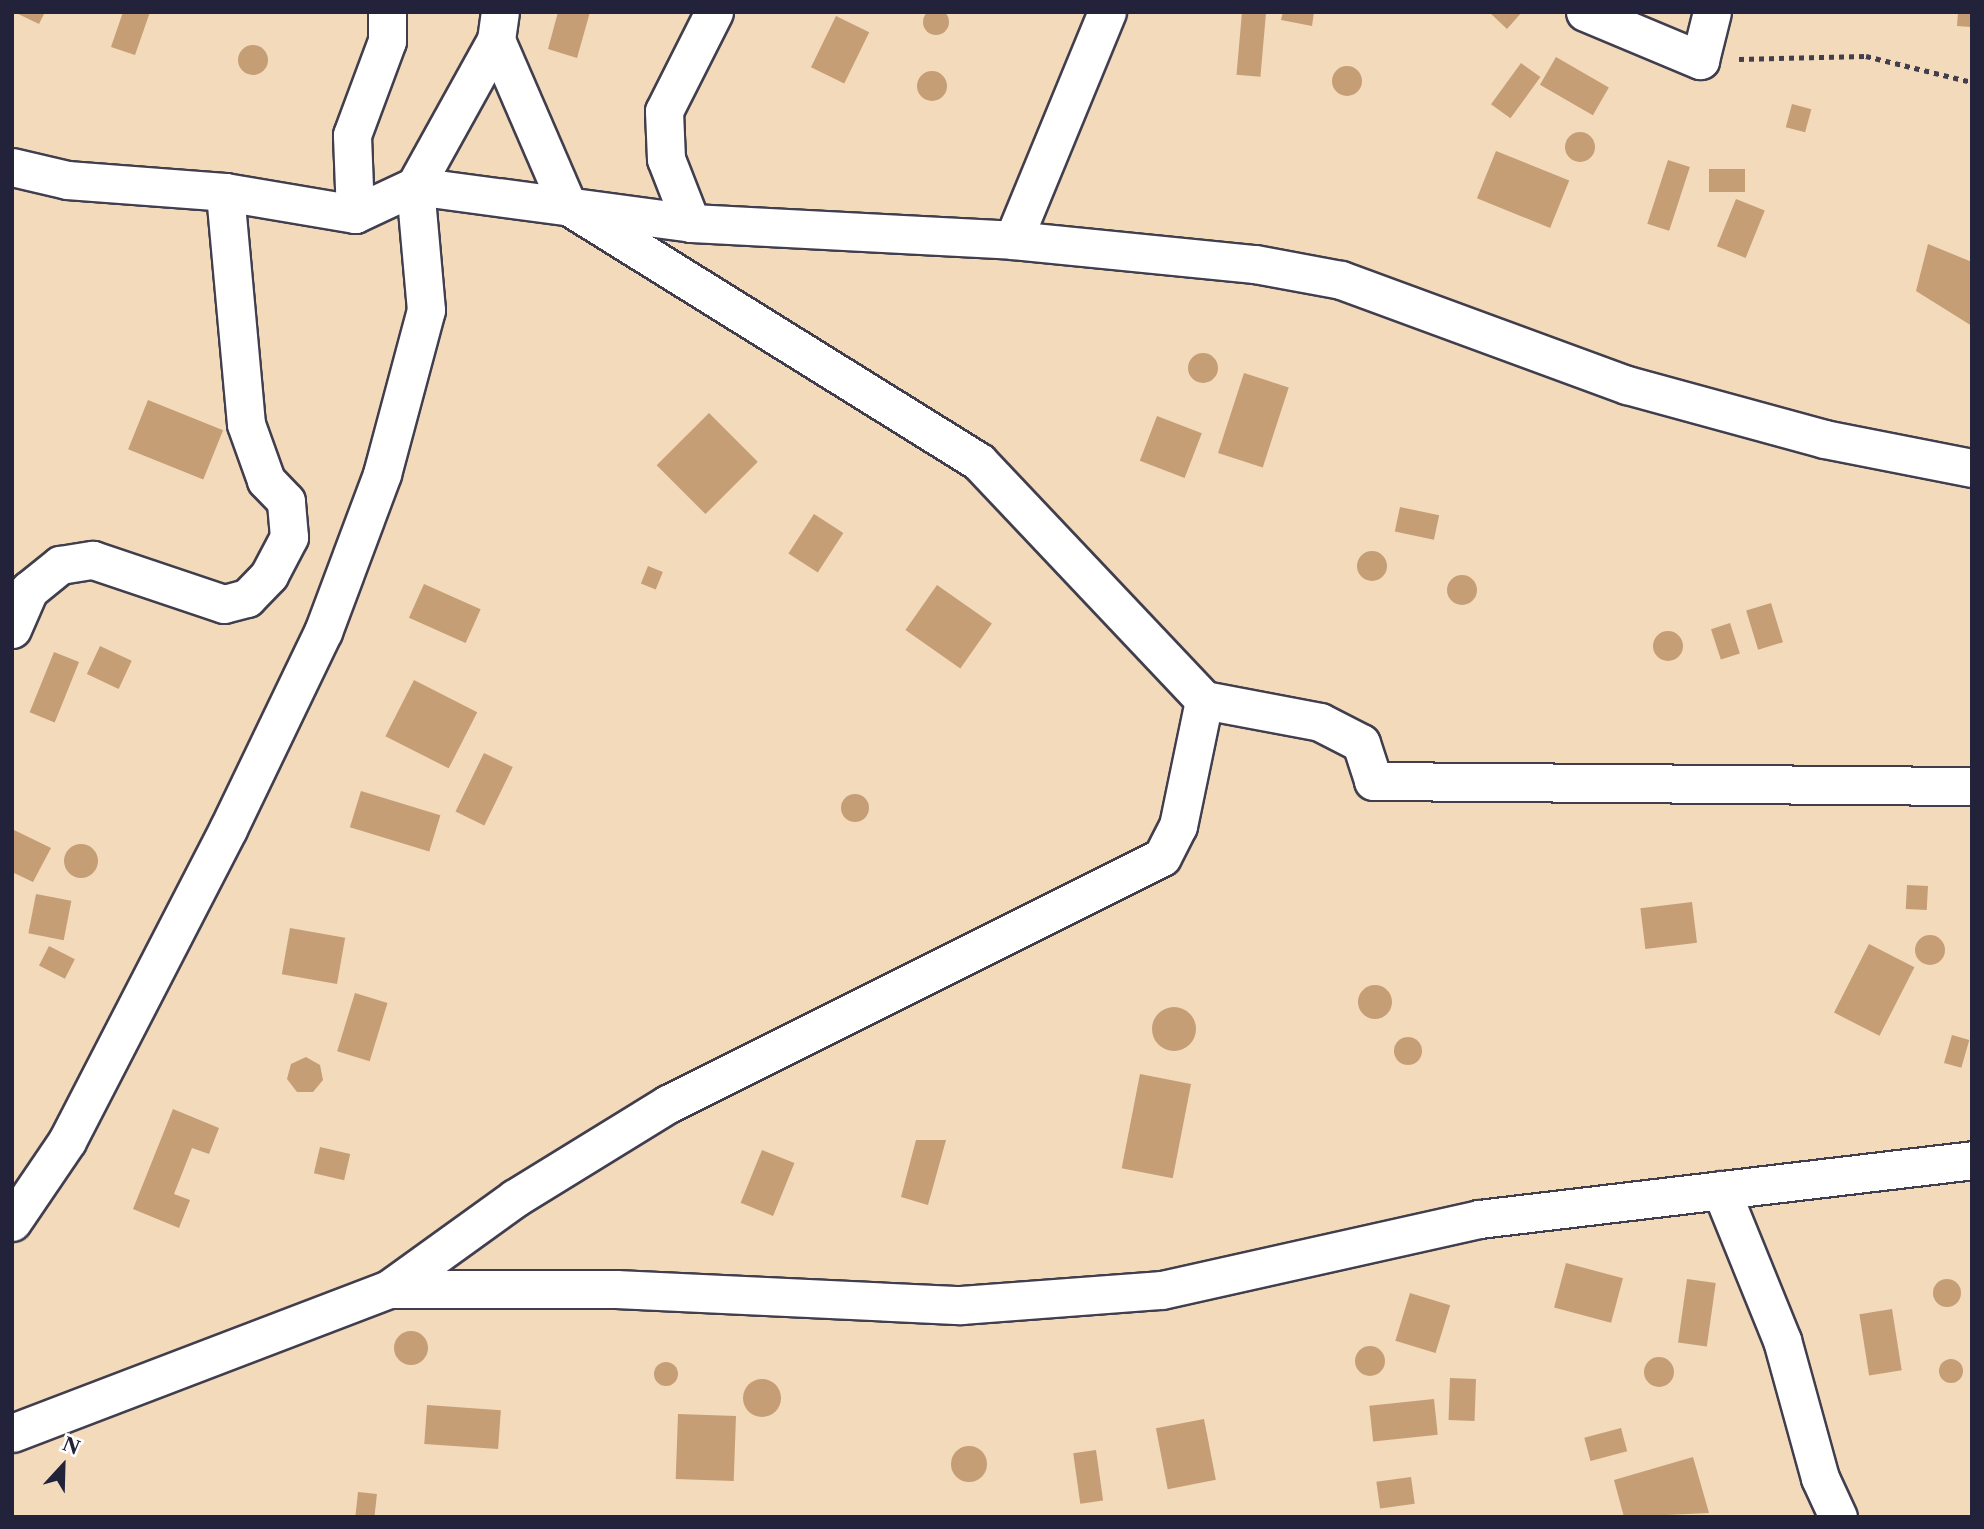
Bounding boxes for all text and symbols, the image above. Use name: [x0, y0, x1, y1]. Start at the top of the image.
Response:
north arrow: [28, 1431, 98, 1501]
text: N: [59, 1432, 83, 1460]

